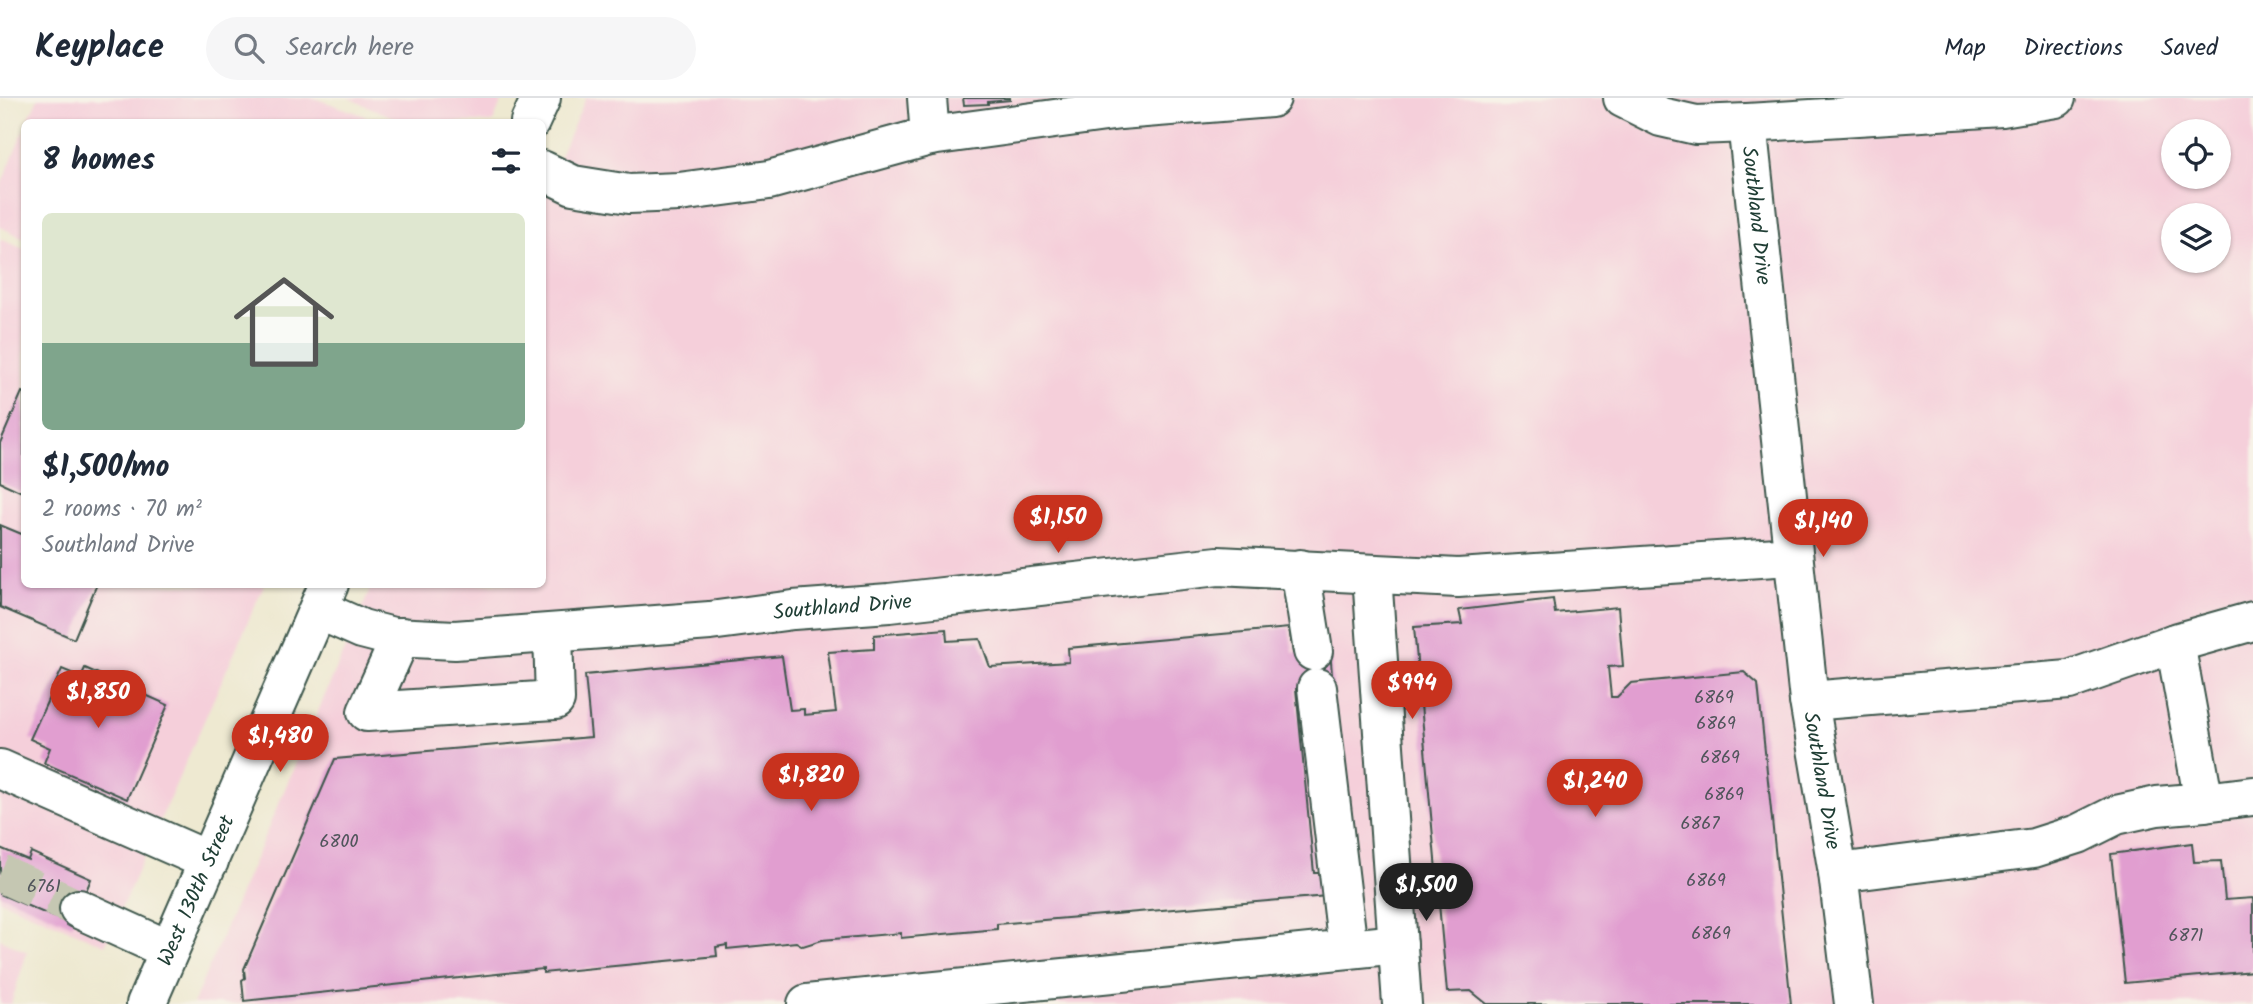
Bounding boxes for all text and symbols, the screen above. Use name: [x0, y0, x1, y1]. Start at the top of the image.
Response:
search box: [206, 17, 696, 80]
text: Keyplace: [35, 22, 164, 75]
text: Search here: [286, 27, 414, 69]
icon: search: [230, 29, 268, 67]
text: Map: [1944, 29, 1986, 68]
text: Directions: [2024, 29, 2123, 68]
text: Saved: [2161, 29, 2218, 68]
map controls: [2161, 119, 2231, 273]
button: locate: [2161, 119, 2231, 189]
text: 8 homes: [42, 137, 155, 185]
icon: filters: [487, 142, 525, 180]
street label: Southland Drive: [1732, 145, 1779, 287]
button: layers: [2161, 203, 2231, 273]
icon: home: [221, 259, 347, 385]
text: $1,500/mo: [42, 444, 169, 492]
text: 2 rooms · 70 m²: [42, 492, 202, 528]
pin: $1,150: [1001, 496, 1115, 555]
text: $1,150: [1030, 500, 1086, 536]
pin: $1,140: [1766, 500, 1880, 559]
text: $1,140: [1794, 504, 1852, 540]
text: Southland Drive: [42, 528, 194, 564]
street label: Southland Drive: [771, 585, 914, 630]
pin: $994: [1371, 662, 1453, 721]
text: $994: [1387, 666, 1437, 702]
pin: $1,850: [41, 670, 155, 730]
text: $1,850: [66, 675, 130, 711]
house number: 6869: [1694, 684, 1734, 713]
street label: Southland Drive: [1793, 709, 1849, 853]
house number: 6869: [1696, 710, 1736, 739]
pin: $1,480: [223, 714, 337, 774]
text: $1,480: [248, 719, 312, 755]
house number: 6869: [1700, 744, 1740, 773]
pin: $1,820: [754, 754, 868, 813]
text: $1,820: [778, 758, 844, 794]
pin: $1,240: [1538, 760, 1652, 819]
text: $1,240: [1563, 764, 1627, 800]
house number: 6869: [1704, 781, 1744, 810]
street label: West 130th Street: [149, 809, 245, 972]
house number: 6867: [1680, 810, 1720, 839]
house number: 6800: [320, 828, 358, 857]
pin: $1,500: [1369, 864, 1483, 923]
house number: 6869: [1686, 867, 1726, 896]
text: $1,500: [1395, 868, 1457, 904]
house number: 6761: [27, 873, 61, 902]
house number: 6869: [1691, 920, 1731, 949]
house number: 6871: [2169, 922, 2203, 951]

